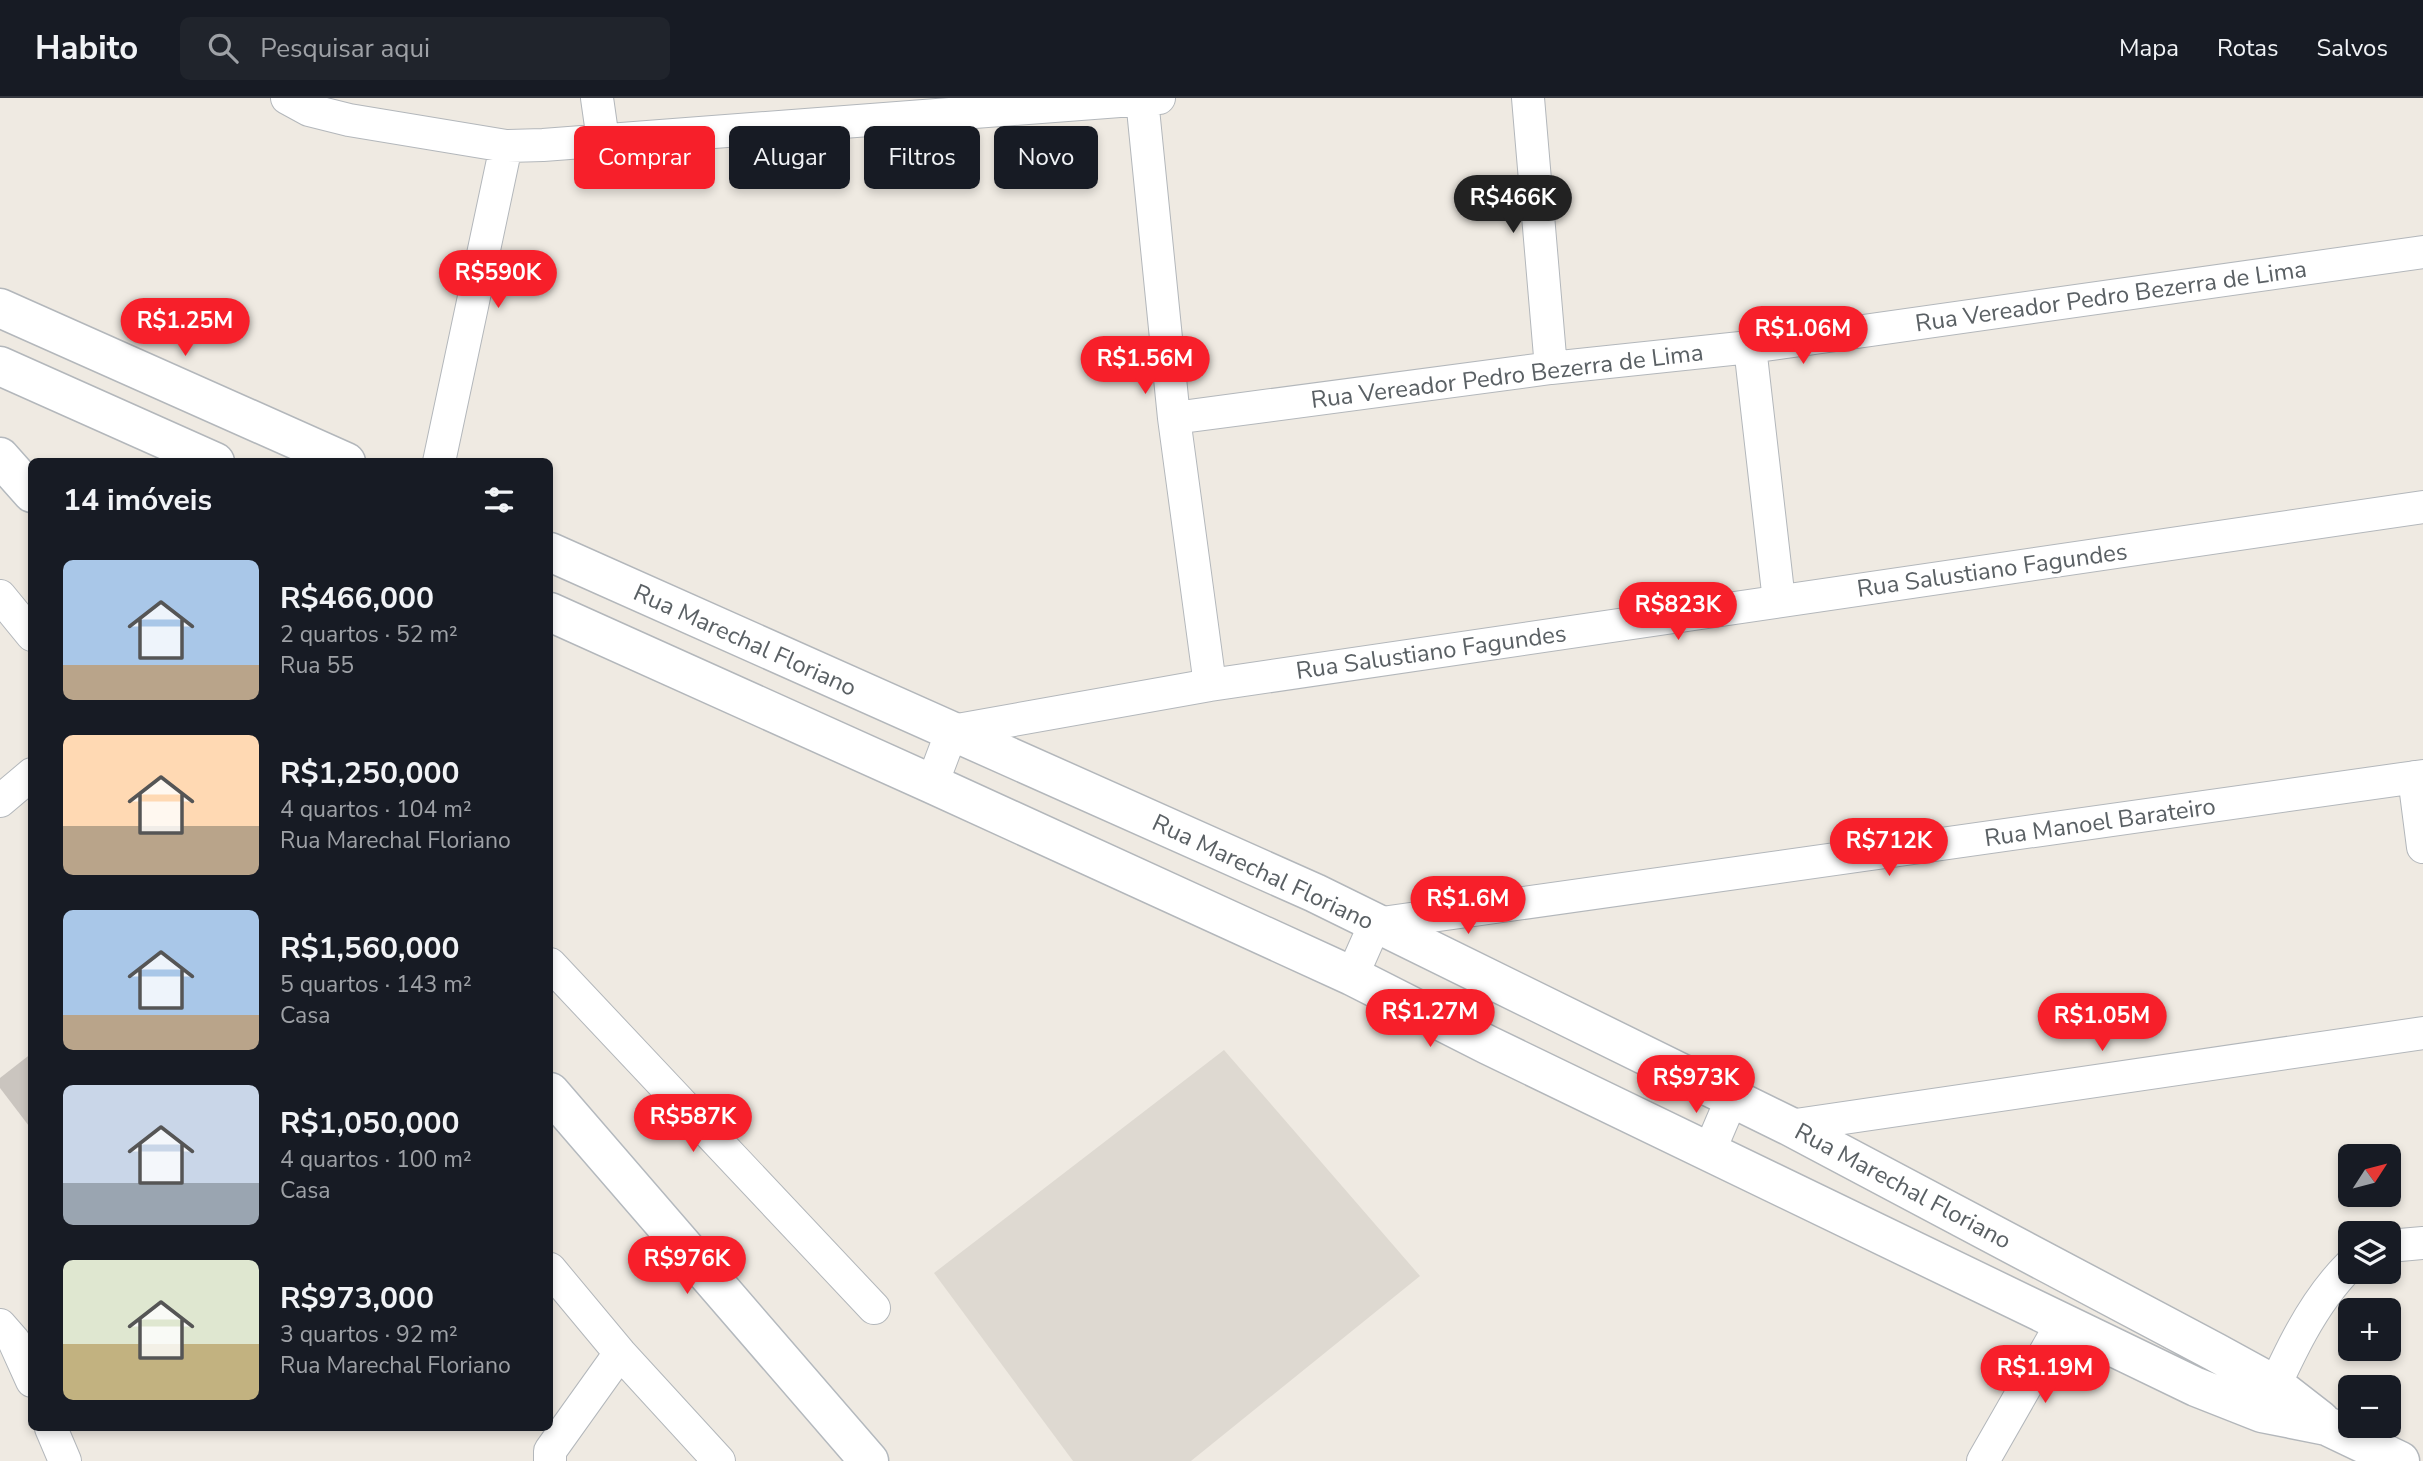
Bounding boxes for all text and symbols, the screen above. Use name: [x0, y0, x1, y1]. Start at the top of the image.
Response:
search box: [180, 17, 670, 80]
text: Habito: [35, 26, 138, 71]
icon: search: [204, 29, 242, 67]
text: Pesquisar aqui: [260, 31, 430, 66]
text: Mapa: [2119, 32, 2179, 64]
text: Rotas: [2217, 32, 2279, 64]
text: Salvos: [2317, 32, 2388, 64]
chip: Comprar: [574, 126, 715, 189]
chip: Alugar: [729, 126, 850, 189]
chip: Filtros: [864, 126, 980, 189]
chip: Novo: [994, 126, 1098, 189]
pin: R$466K: [1456, 176, 1570, 235]
text: R$466K: [1470, 182, 1556, 213]
pin: R$590K: [441, 250, 555, 310]
street label: Rua Vereador Pedro Bezerra de Lima: [1913, 253, 2309, 339]
text: R$590K: [455, 257, 541, 288]
pin: R$1.25M: [120, 299, 250, 358]
text: R$1.25M: [137, 305, 233, 336]
pin: R$1.06M: [1738, 306, 1868, 366]
text: R$1.06M: [1755, 313, 1851, 344]
pin: R$1.56M: [1080, 336, 1210, 396]
street label: Rua Vereador Pedro Bezerra de Lima: [1309, 336, 1705, 416]
text: R$1.56M: [1097, 343, 1193, 374]
text: 14 imóveis: [63, 480, 212, 521]
icon: filters: [480, 481, 518, 519]
street label: Rua Salustiano Fagundes: [1855, 535, 2129, 605]
street label: Rua Marechal Floriano: [628, 576, 862, 704]
text: R$466,000: [280, 578, 434, 619]
pin: R$823K: [1621, 582, 1735, 642]
icon: home: [119, 588, 203, 672]
text: R$823K: [1635, 589, 1721, 620]
street label: Rua Salustiano Fagundes: [1294, 617, 1568, 687]
text: 2 quartos · 52 m²: [280, 619, 458, 650]
text: Rua 55: [280, 650, 354, 681]
text: R$1,250,000: [280, 753, 459, 794]
icon: home: [119, 763, 203, 847]
street label: Rua Manoel Barateiro: [1982, 790, 2218, 854]
text: 4 quartos · 104 m²: [280, 794, 472, 825]
street label: Rua Marechal Floriano: [1147, 807, 1379, 937]
pin: R$712K: [1832, 818, 1946, 878]
text: Rua Marechal Floriano: [280, 825, 511, 856]
text: R$712K: [1846, 825, 1932, 856]
pin: R$1.6M: [1411, 876, 1525, 936]
text: R$1.6M: [1427, 883, 1509, 914]
text: R$1,560,000: [280, 928, 459, 969]
icon: home: [119, 938, 203, 1022]
text: 5 quartos · 143 m²: [280, 969, 472, 1000]
pin: R$1.27M: [1365, 990, 1495, 1049]
pin: R$1.05M: [2037, 993, 2167, 1053]
text: R$1.27M: [1382, 996, 1478, 1027]
text: Casa: [280, 1000, 331, 1031]
text: R$1.05M: [2054, 1000, 2150, 1031]
pin: R$973K: [1639, 1056, 1753, 1115]
text: R$973K: [1653, 1062, 1739, 1093]
pin: R$587K: [636, 1094, 750, 1154]
text: R$587K: [650, 1101, 736, 1132]
text: R$1,050,000: [280, 1103, 459, 1144]
icon: home: [119, 1113, 203, 1197]
street label: Rua Marechal Floriano: [1789, 1115, 2017, 1257]
text: 4 quartos · 100 m²: [280, 1144, 472, 1175]
north arrow: [2338, 1144, 2401, 1208]
map controls: [2338, 1144, 2401, 1438]
text: Casa: [280, 1175, 331, 1206]
button: layers: [2338, 1221, 2401, 1284]
pin: R$976K: [630, 1236, 744, 1296]
text: R$976K: [644, 1243, 730, 1274]
text: R$973,000: [280, 1278, 434, 1319]
icon: home: [119, 1288, 203, 1372]
button: +: [2338, 1298, 2401, 1361]
text: 3 quartos · 92 m²: [280, 1319, 458, 1350]
pin: R$1.19M: [1980, 1346, 2110, 1405]
text: Rua Marechal Floriano: [280, 1350, 511, 1381]
text: R$1.19M: [1997, 1352, 2093, 1383]
button: −: [2338, 1375, 2401, 1438]

